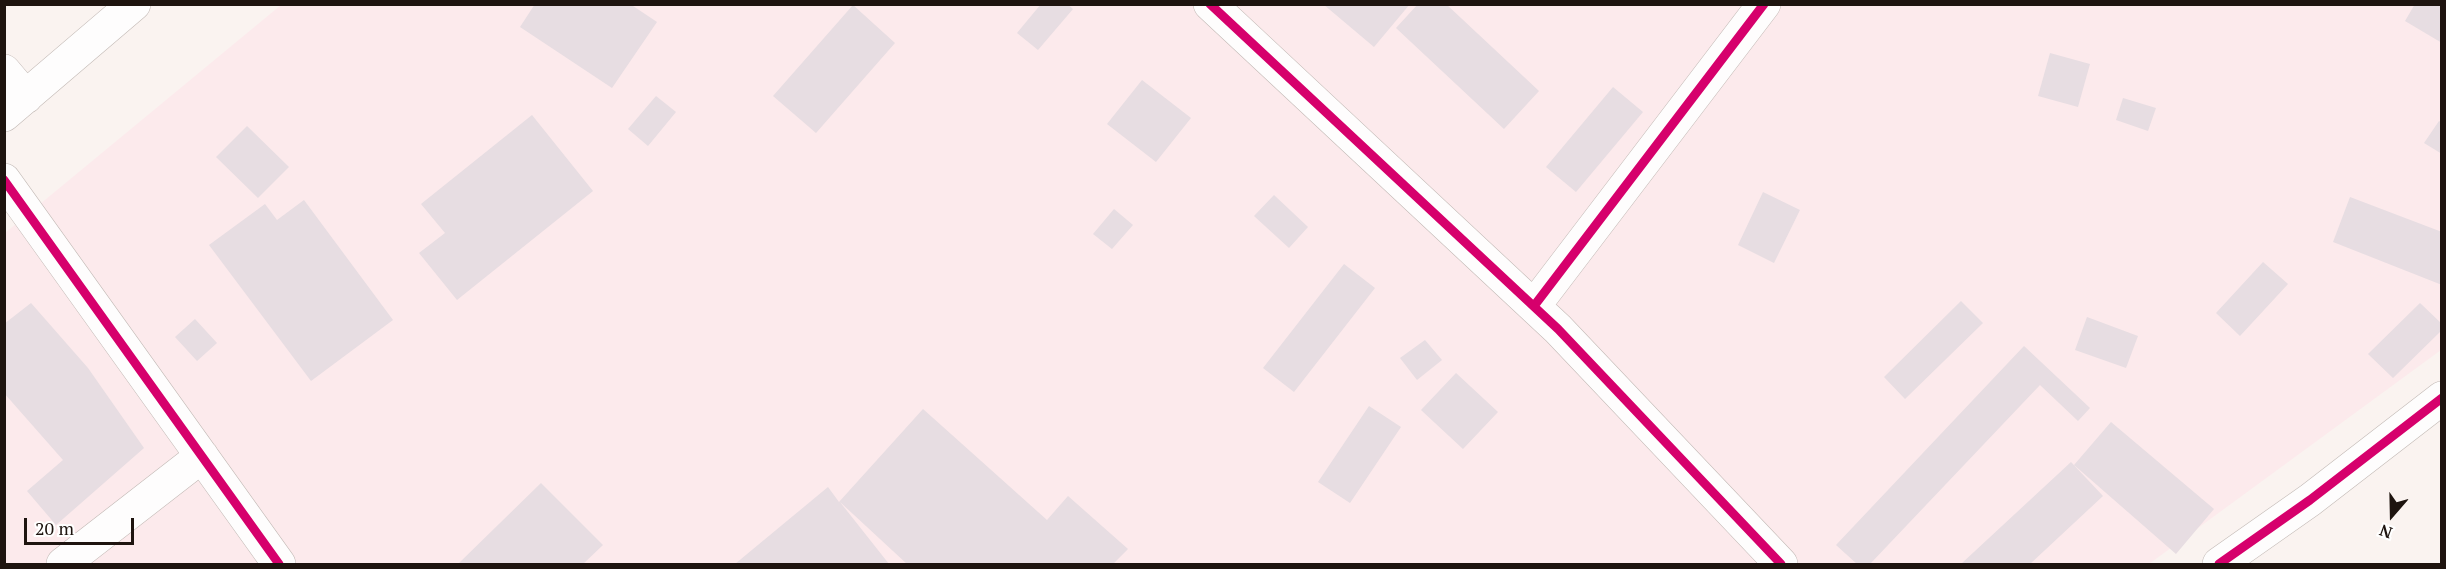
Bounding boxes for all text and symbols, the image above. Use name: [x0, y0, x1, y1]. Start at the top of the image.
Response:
north arrow: [2362, 485, 2422, 545]
scale bar: [27, 506, 136, 544]
text: 20 m: [35, 516, 74, 540]
text: N: [2376, 520, 2395, 544]

